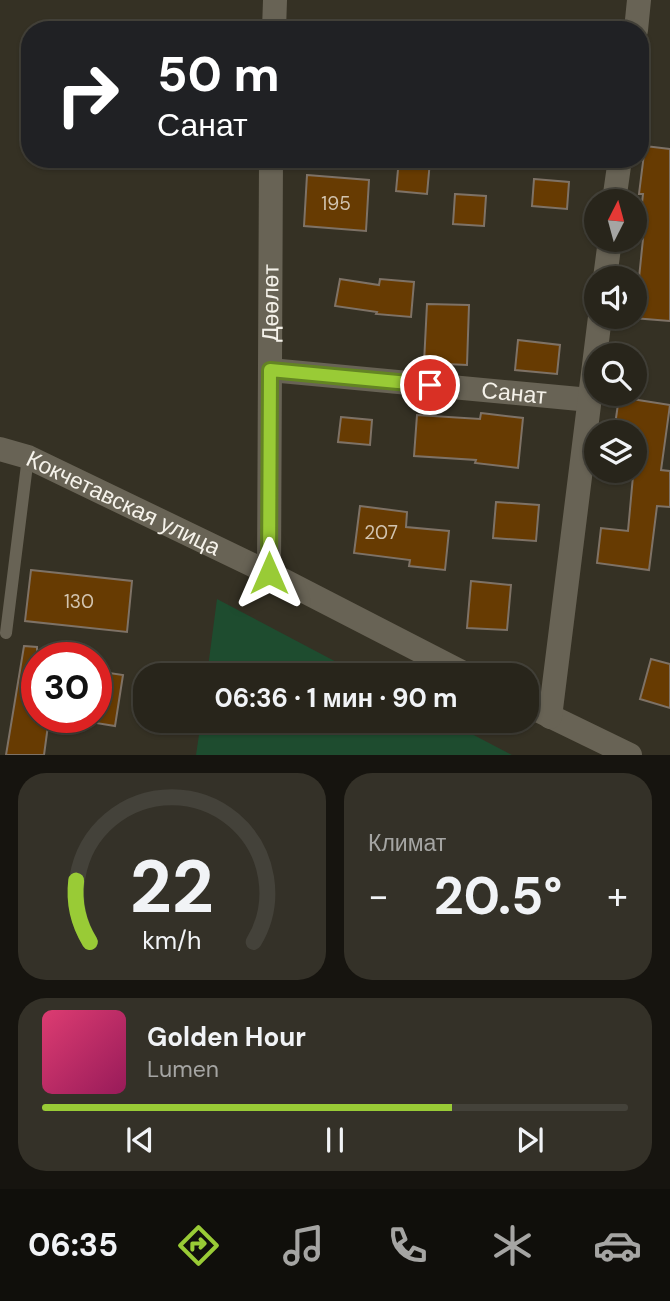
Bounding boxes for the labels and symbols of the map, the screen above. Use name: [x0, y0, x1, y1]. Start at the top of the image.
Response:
north arrow: [584, 189, 648, 252]
house number: 195: [321, 191, 351, 216]
street label: Дөөлөт: [255, 264, 285, 342]
pin: [400, 355, 460, 415]
street label: Санат: [480, 375, 548, 411]
street label: Кокчетавская улица: [21, 443, 226, 563]
house number: 207: [364, 520, 398, 545]
position arrow: [232, 536, 306, 610]
house number: 130: [64, 589, 94, 614]
speed limit sign: 30: [21, 642, 112, 733]

